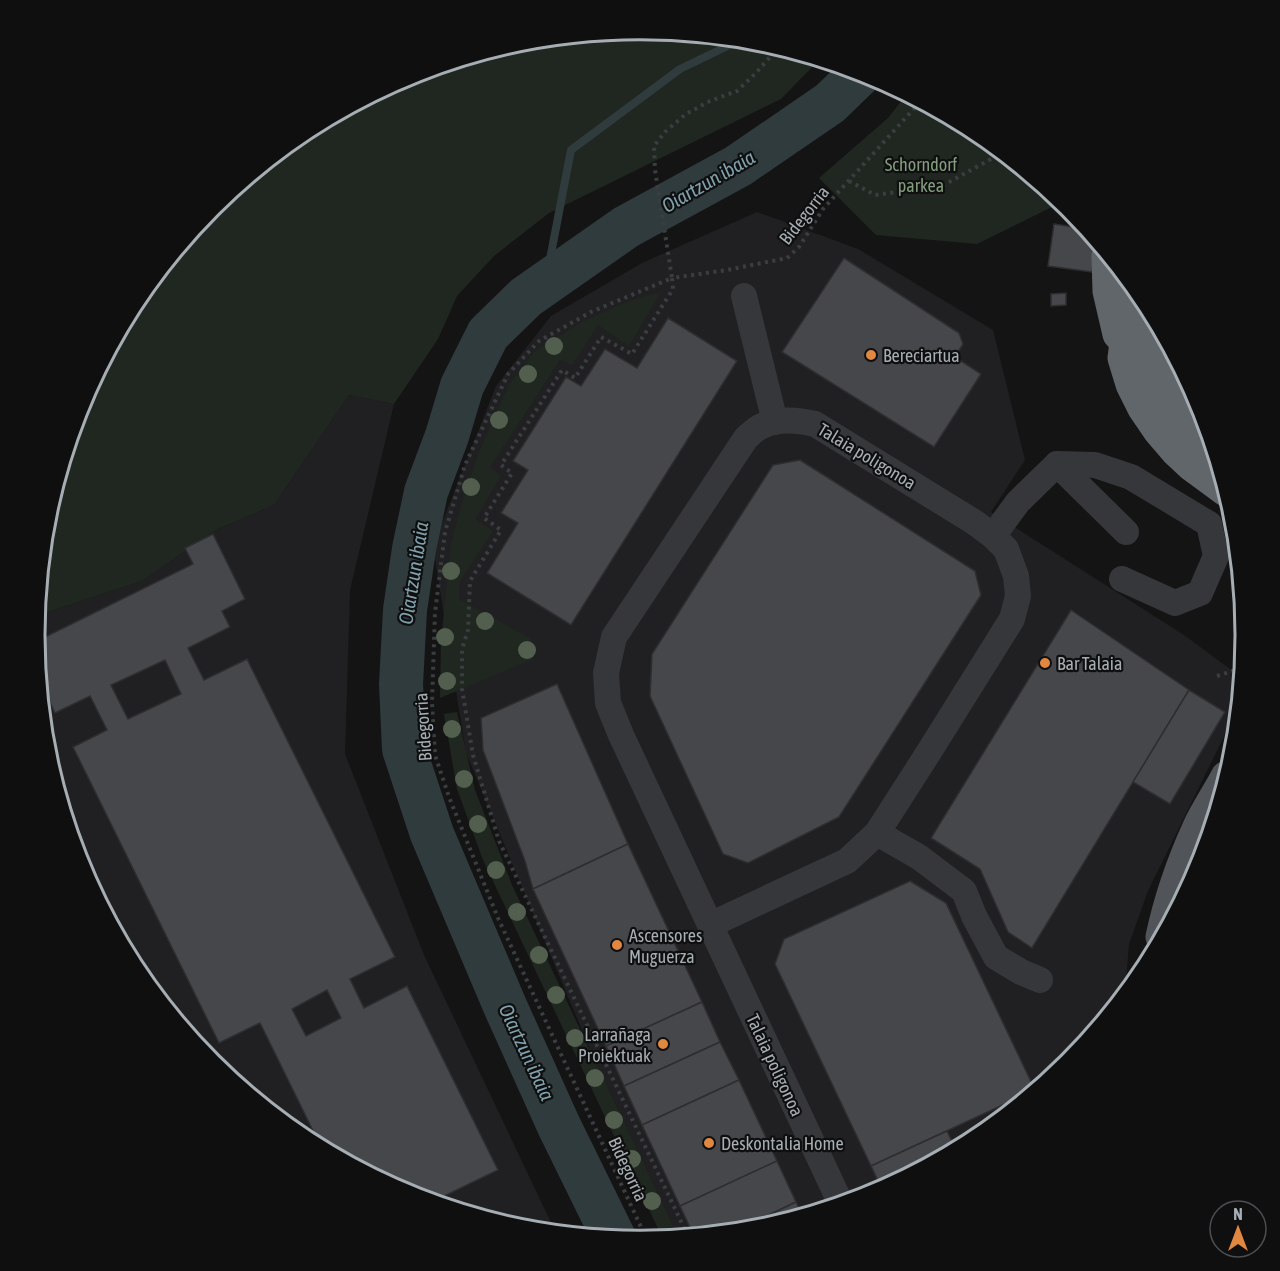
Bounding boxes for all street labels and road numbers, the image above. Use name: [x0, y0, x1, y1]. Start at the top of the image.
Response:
street label: Bidegorria: [775, 182, 833, 248]
street label: Talaia poligonoa: [814, 419, 920, 493]
street label: Bidegorria: [410, 692, 436, 762]
street label: Talaia poligonoa: [742, 1011, 808, 1119]
street label: Bidegorria: [604, 1134, 652, 1204]

